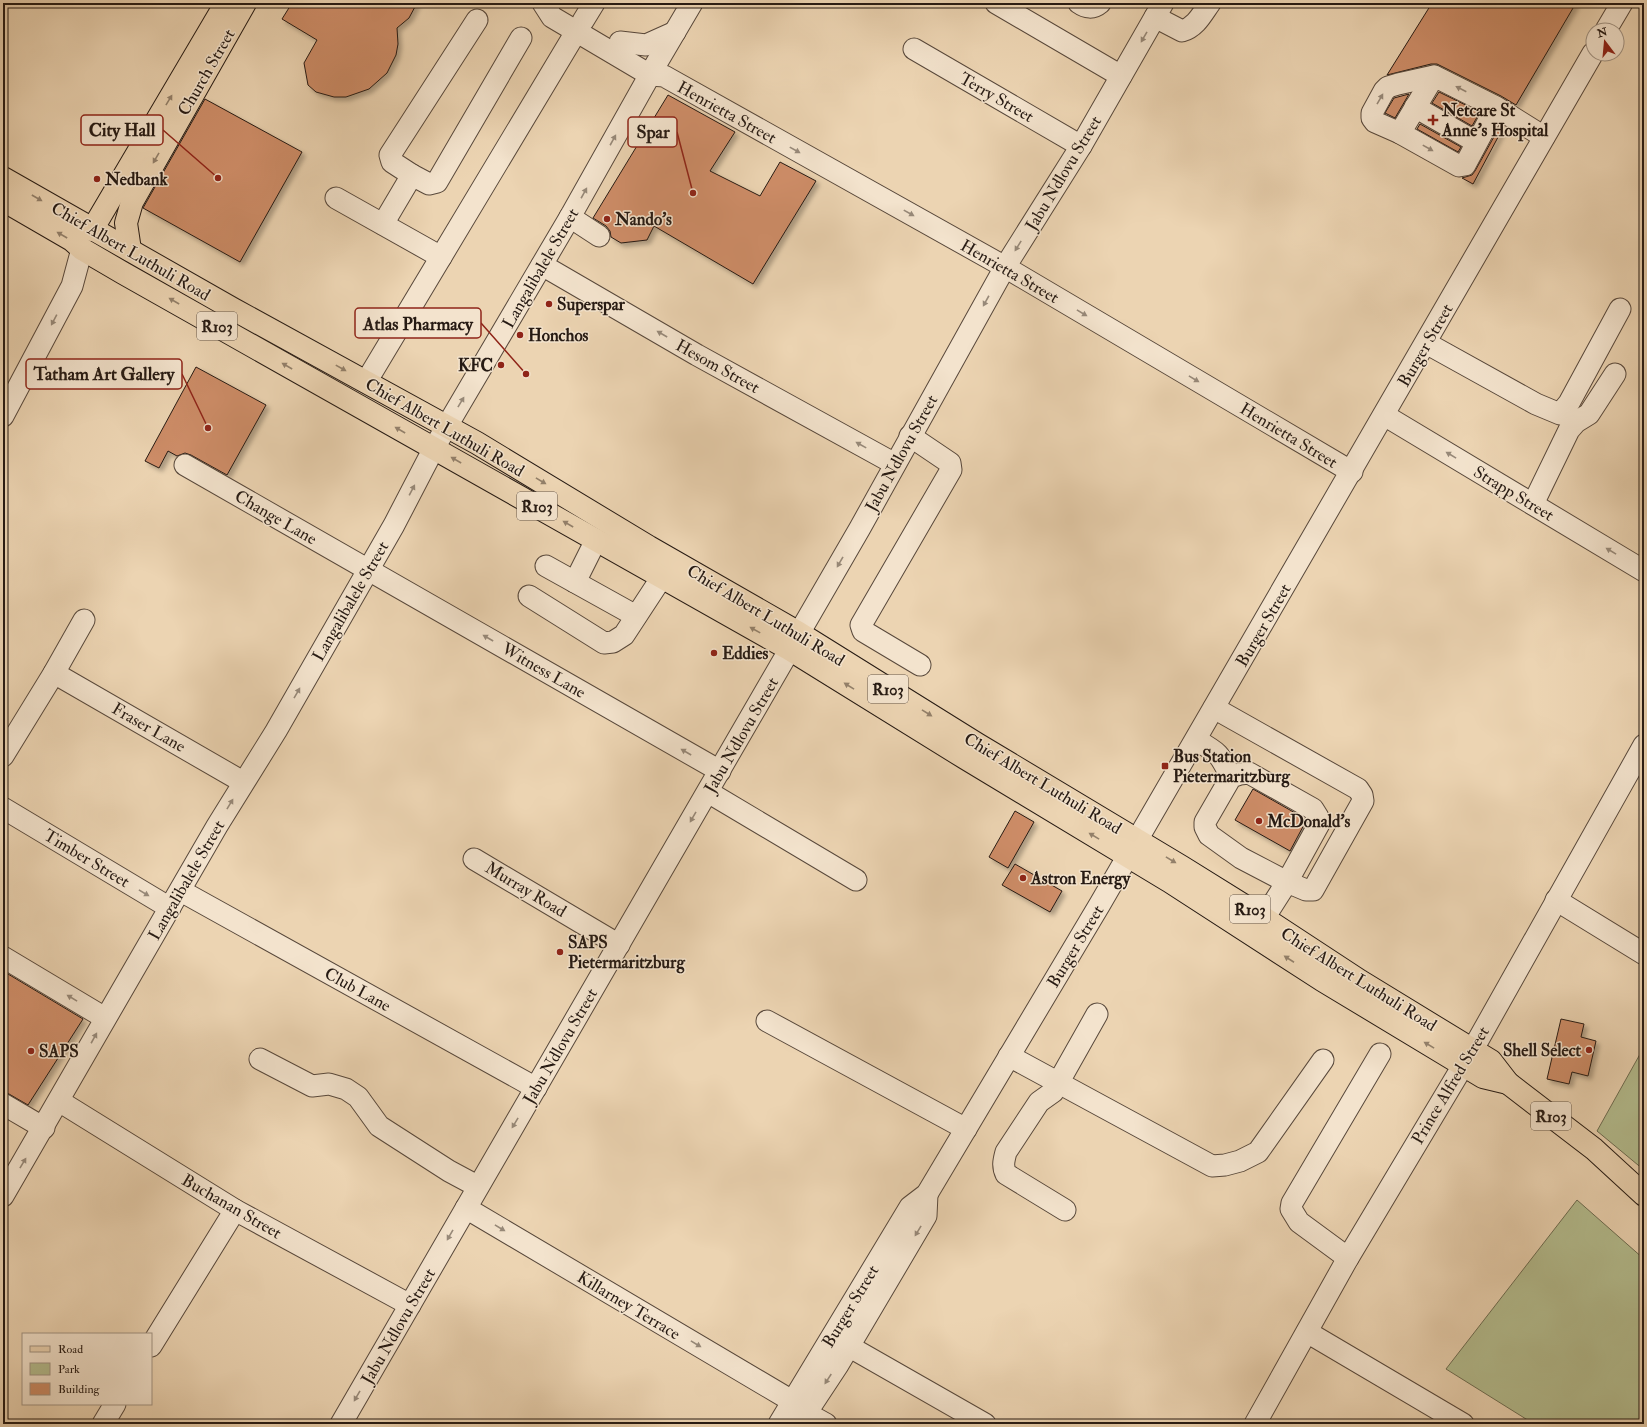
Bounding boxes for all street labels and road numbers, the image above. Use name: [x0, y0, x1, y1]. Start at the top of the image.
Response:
street label: Church Street: [173, 25, 240, 119]
street label: Terry Street: [955, 68, 1038, 128]
street label: Henrietta Street: [674, 77, 780, 149]
street label: Jabu Ndlovu Street: [1020, 112, 1107, 236]
street label: Chief Albert Luthuli Road: [48, 197, 215, 306]
street label: Langalibalele Street: [498, 204, 583, 332]
street label: Henrietta Street: [957, 235, 1063, 308]
street label: Burger Street: [1393, 299, 1458, 391]
road number: R103: [197, 312, 237, 340]
street label: Hesom Street: [672, 335, 764, 398]
street label: Chief Albert Luthuli Road: [362, 373, 529, 482]
street label: Jabu Ndlovu Street: [860, 391, 943, 517]
street label: Henrietta Street: [1236, 398, 1342, 473]
street label: Strapp Street: [1469, 461, 1558, 527]
street label: Change Lane: [231, 485, 321, 549]
road number: R103: [517, 492, 557, 520]
street label: Langalibalele Street: [308, 537, 393, 665]
street label: Chief Albert Luthuli Road: [683, 560, 849, 671]
street label: Burger Street: [1231, 579, 1296, 671]
street label: Witness Lane: [497, 637, 589, 703]
street label: Jabu Ndlovu Street: [699, 673, 784, 798]
road number: R103: [868, 675, 908, 703]
street label: Fraser Lane: [108, 698, 189, 757]
street label: Chief Albert Luthuli Road: [960, 728, 1126, 839]
street label: Langalibalele Street: [144, 816, 229, 944]
street label: Timber Street: [40, 825, 134, 892]
street label: Murray Road: [481, 857, 571, 923]
road number: R103: [1230, 895, 1270, 923]
street label: Burger Street: [1043, 901, 1109, 991]
street label: Chief Albert Luthuli Road: [1277, 923, 1441, 1036]
street label: Club Lane: [321, 963, 395, 1016]
street label: Jabu Ndlovu Street: [518, 984, 603, 1109]
street label: Prince Alfred Street: [1407, 1022, 1494, 1148]
road number: R103: [1531, 1102, 1571, 1130]
street label: Buchanan Street: [178, 1169, 286, 1244]
street label: Burger Street: [818, 1261, 884, 1351]
street label: Jabu Ndlovu Street: [356, 1264, 441, 1389]
street label: Killarney Terrace: [573, 1266, 684, 1345]

